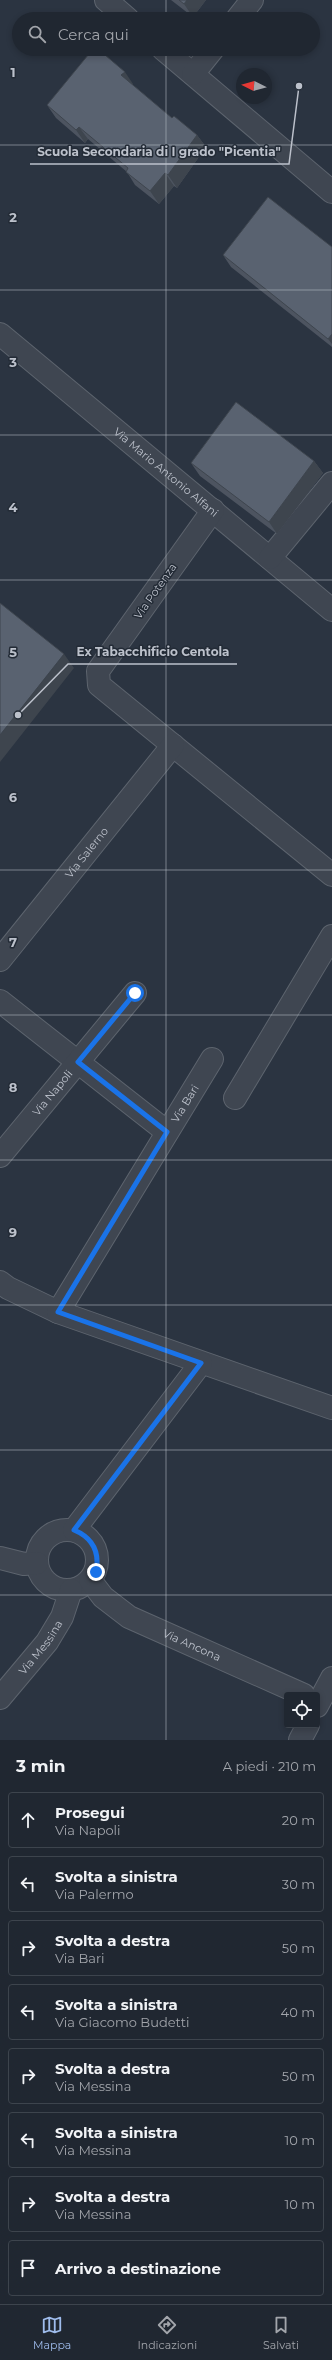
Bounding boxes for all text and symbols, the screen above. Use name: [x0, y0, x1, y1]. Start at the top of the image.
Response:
search box: [12, 12, 320, 56]
icon: search: [26, 23, 48, 45]
text: Cerca qui: [58, 25, 129, 44]
text: 1: [10, 64, 16, 80]
north arrow: [236, 68, 272, 104]
callout: Scuola Secondaria di I grado "Picentia": [30, 140, 289, 164]
text: Scuola Secondaria di I grado "Picentia": [37, 144, 281, 159]
text: 2: [9, 209, 17, 225]
text: 3: [8, 354, 17, 370]
street label: Via Mario Antonio Alfani: [111, 424, 221, 520]
text: 4: [9, 499, 18, 515]
street label: Via Potenza: [131, 560, 179, 622]
callout: Ex Tabacchificio Centola: [68, 640, 237, 664]
text: 5: [9, 644, 17, 660]
text: Ex Tabacchificio Centola: [76, 644, 230, 659]
text: 6: [9, 789, 18, 805]
street label: Via Salerno: [62, 824, 111, 881]
text: 7: [9, 934, 17, 950]
route start: [126, 984, 144, 1002]
street label: Via Napoli: [29, 1067, 75, 1119]
text: 8: [9, 1079, 18, 1095]
street label: Via Bari: [168, 1082, 202, 1125]
text: 9: [9, 1224, 17, 1240]
route end: [87, 1563, 105, 1581]
street label: Via Messina: [16, 1618, 65, 1677]
street label: Via Ancona: [161, 1626, 223, 1664]
map controls: [284, 1692, 320, 1728]
button: locate: [284, 1692, 320, 1728]
text: 3 min: [16, 1756, 66, 1776]
text: A piedi · 210 m: [223, 1758, 316, 1774]
text: Prosegui: [55, 1803, 125, 1822]
icon: ahead: [17, 1809, 39, 1831]
text: 20 m: [282, 1812, 315, 1828]
text: Via Napoli: [55, 1822, 121, 1838]
text: Svolta a sinistra: [55, 1867, 178, 1886]
icon: left: [17, 1873, 39, 1895]
text: 30 m: [282, 1876, 315, 1892]
text: Via Palermo: [55, 1886, 134, 1902]
text: Svolta a destra: [55, 1931, 170, 1950]
icon: right: [17, 1937, 39, 1959]
text: 50 m: [282, 1940, 315, 1956]
text: Via Bari: [55, 1950, 105, 1966]
text: Svolta a sinistra: [55, 1995, 178, 2014]
icon: left: [17, 2001, 39, 2023]
text: 40 m: [281, 2004, 315, 2020]
text: Via Giacomo Budetti: [55, 2014, 189, 2030]
text: Svolta a destra: [55, 2059, 170, 2078]
icon: right: [17, 2065, 39, 2087]
text: 50 m: [282, 2068, 315, 2084]
text: Via Messina: [55, 2078, 131, 2094]
text: Svolta a sinistra: [55, 2123, 178, 2142]
icon: left: [17, 2129, 39, 2151]
text: 10 m: [285, 2132, 315, 2148]
text: Via Messina: [55, 2142, 131, 2158]
text: Svolta a destra: [55, 2187, 170, 2206]
icon: right: [17, 2193, 39, 2215]
text: 10 m: [285, 2196, 315, 2212]
text: Via Messina: [55, 2206, 131, 2222]
icon: arrive: [17, 2257, 39, 2279]
text: Arrivo a destinazione: [55, 2259, 221, 2278]
tab: Mappa: [33, 2314, 71, 2352]
tab: Indicazioni: [137, 2314, 197, 2352]
tab: Salvati: [263, 2314, 299, 2352]

